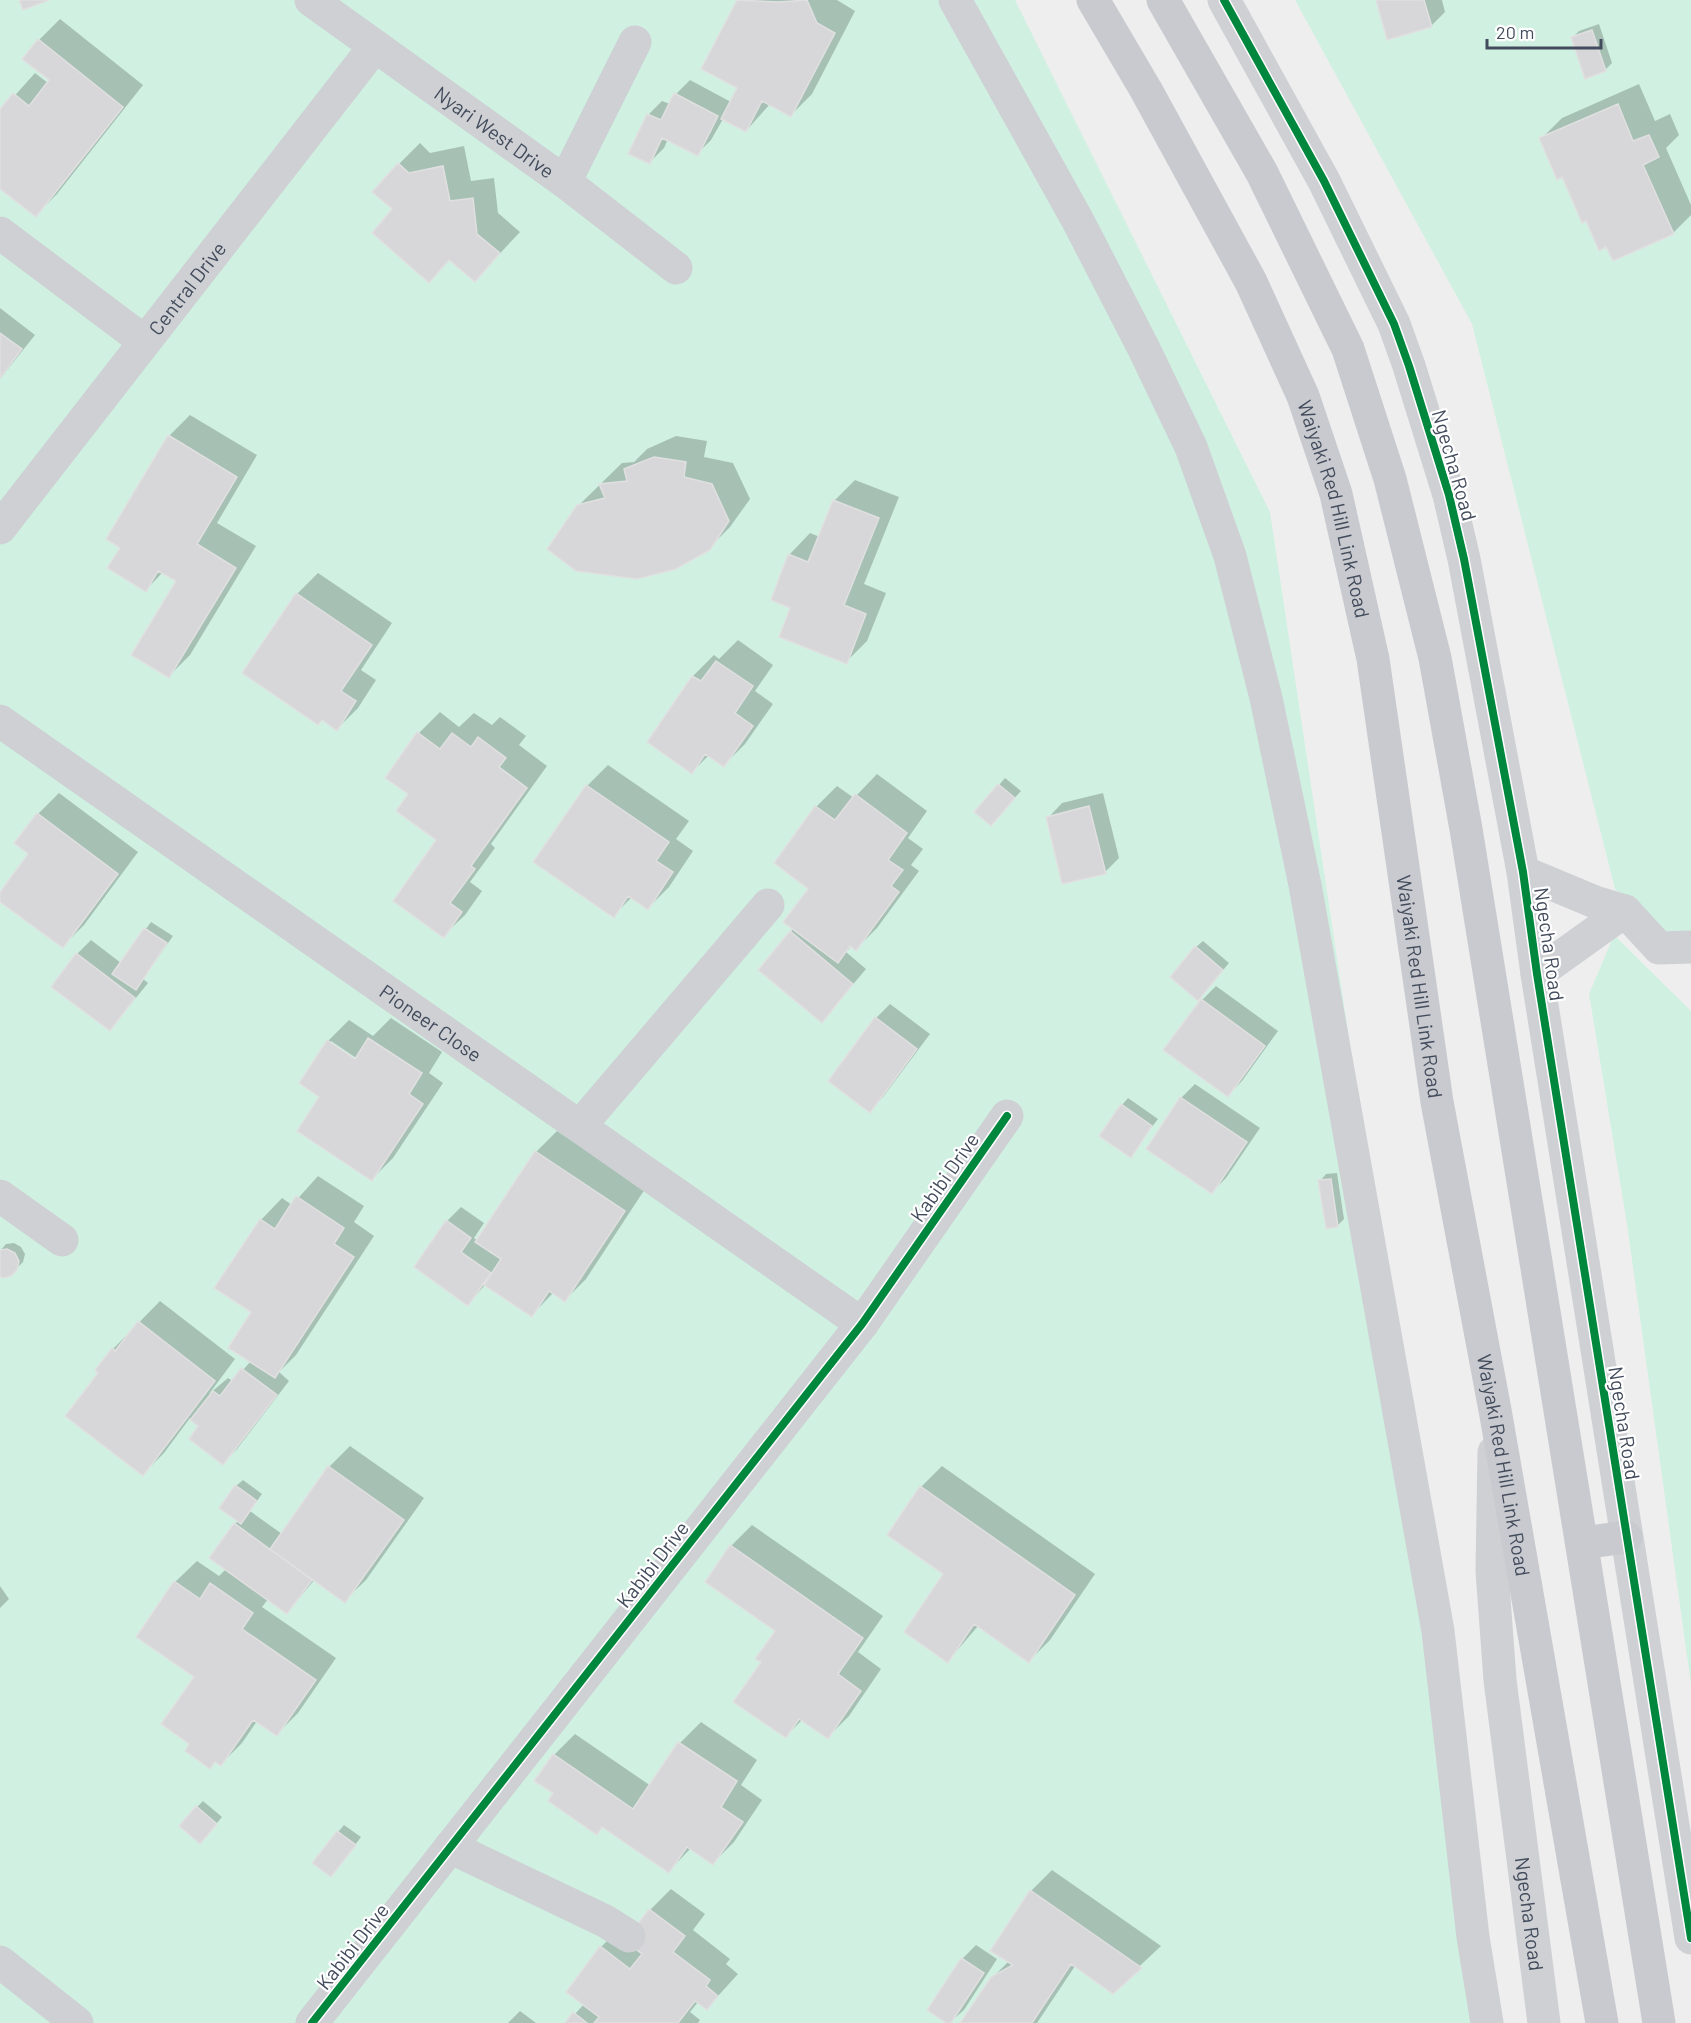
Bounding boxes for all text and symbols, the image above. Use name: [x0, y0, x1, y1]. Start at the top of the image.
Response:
scale bar: [1487, 12, 1601, 50]
text: 20 m: [1496, 21, 1534, 43]
street label: Nyari West Drive: [430, 81, 559, 183]
street label: Central Drive: [143, 237, 230, 339]
street label: Waiyaki Red Hill Link Road: [1293, 397, 1375, 620]
street label: Ngecha Road: [1428, 407, 1482, 523]
street label: Waiyaki Red Hill Link Road: [1392, 873, 1448, 1100]
street label: Ngecha Road: [1530, 886, 1570, 1002]
street label: Pioneer Close: [375, 979, 487, 1066]
street label: Kabibi Drive: [905, 1128, 983, 1226]
street label: Waiyaki Red Hill Link Road: [1473, 1352, 1536, 1578]
street label: Ngecha Road: [1604, 1365, 1646, 1481]
street label: Kabibi Drive: [611, 1516, 693, 1612]
street label: Ngecha Road: [1511, 1855, 1549, 1972]
street label: Kabibi Drive: [311, 1898, 393, 1994]

